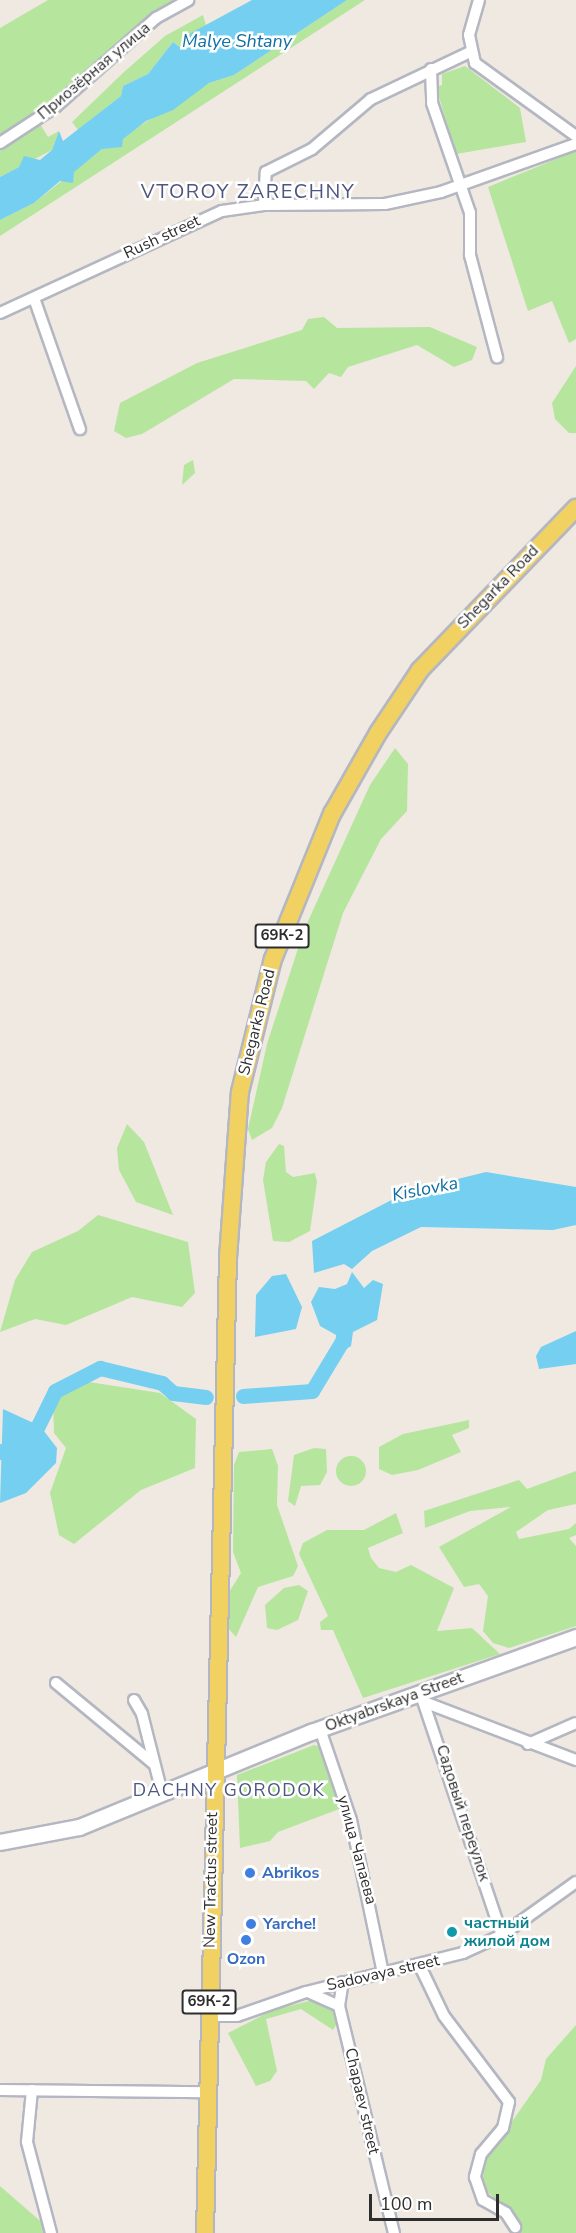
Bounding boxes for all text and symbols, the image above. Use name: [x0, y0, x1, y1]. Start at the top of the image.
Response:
street label: Приозёрная улица: [34, 18, 154, 124]
water label: Malye Shtany: [182, 30, 292, 52]
district label: VTOROY ZARECHNY: [141, 179, 355, 203]
street label: Rush street: [121, 211, 203, 263]
street label: Shegarka Road: [453, 541, 543, 633]
road number: 69К-2: [254, 924, 310, 948]
street label: Shegarka Road: [235, 967, 279, 1077]
water label: Kislovka: [390, 1172, 460, 1206]
street label: Oktyabrskaya Street: [322, 1668, 466, 1736]
street label: Садовый переулок: [432, 1742, 494, 1884]
district label: DACHNY GORODOK: [133, 1779, 325, 1801]
street label: улица Чапаева: [333, 1793, 381, 1907]
street label: New Tractus street: [200, 1812, 222, 1948]
place label: Abrikos: [262, 1863, 319, 1883]
marker: Abrikos: [243, 1866, 257, 1880]
place label: частный жилой дом: [464, 1913, 550, 1951]
place label: Yarche!: [263, 1914, 316, 1934]
marker: Yarche!: [244, 1917, 258, 1931]
marker: частный жилой дом: [445, 1925, 459, 1939]
marker: Ozon: [239, 1933, 253, 1947]
place label: Ozon: [227, 1949, 265, 1969]
street label: Sadovaya street: [325, 1951, 441, 1995]
road number: 69К-2: [180, 1990, 238, 2014]
street label: Chapaev street: [340, 2046, 384, 2156]
scale bar: [372, 2182, 502, 2220]
text: 100 m: [380, 2192, 432, 2216]

